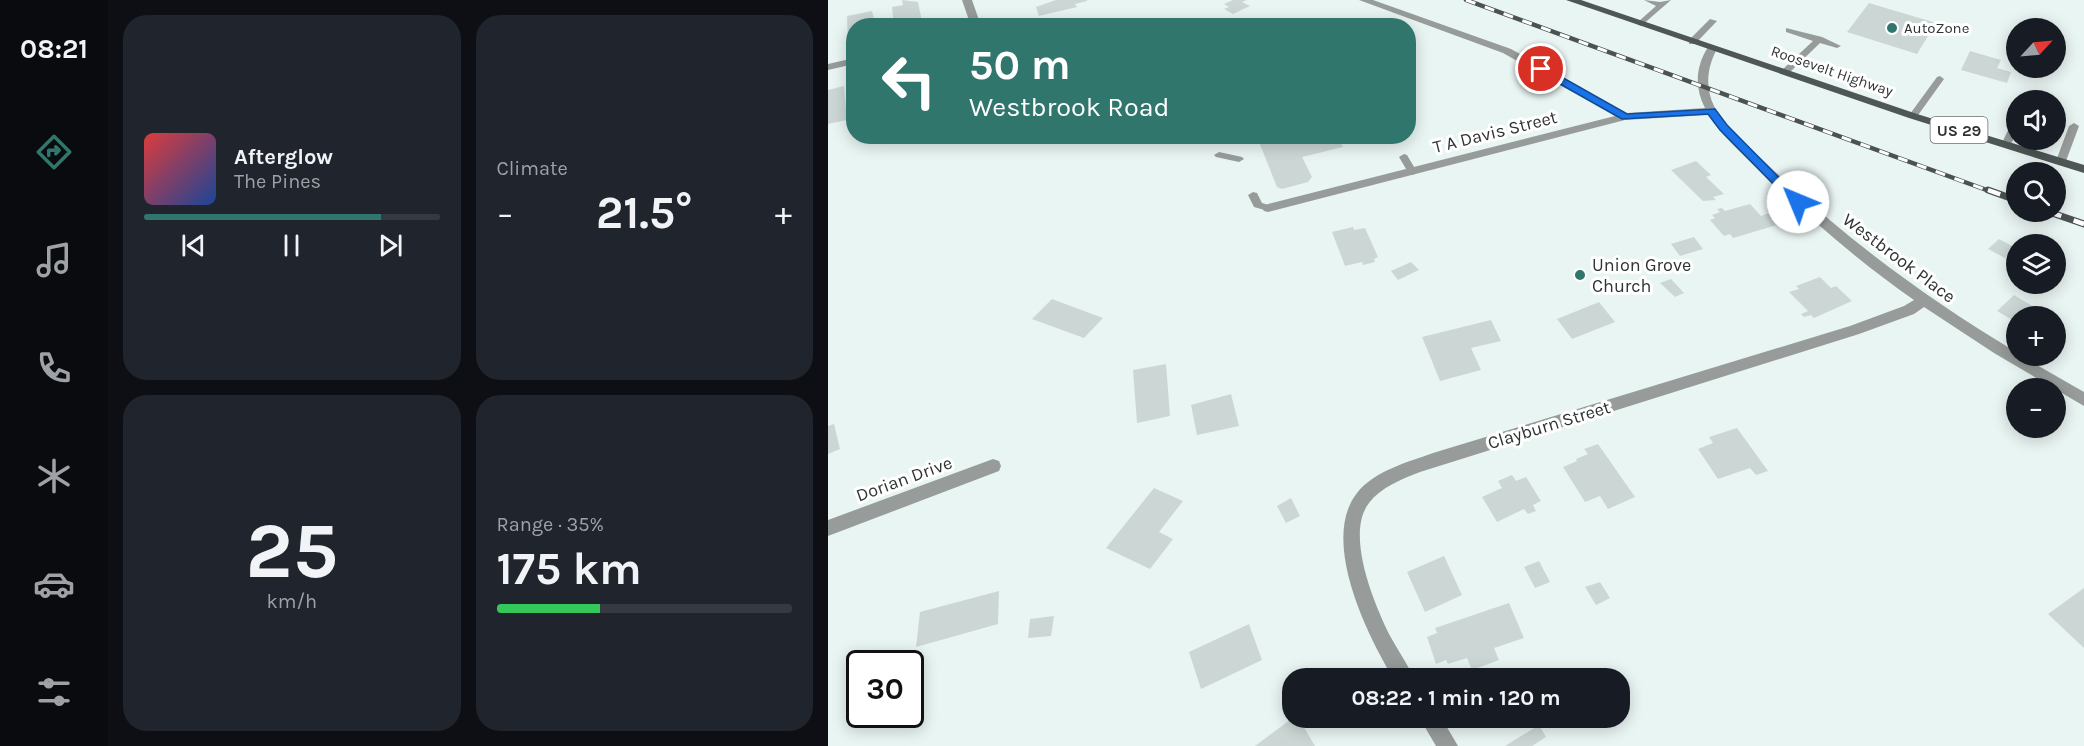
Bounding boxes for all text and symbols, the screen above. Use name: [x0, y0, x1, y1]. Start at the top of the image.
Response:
north arrow: [2006, 18, 2066, 78]
map controls: [2006, 18, 2066, 438]
place label: AutoZone: [1904, 19, 1969, 37]
marker: AutoZone: [1885, 21, 1899, 35]
text: 08:21: [20, 33, 88, 65]
text: 50 m: [969, 40, 1071, 90]
icon: left: [870, 42, 948, 120]
street label: Roosevelt Highway: [1769, 42, 1895, 100]
pin: [1515, 43, 1566, 94]
icon: arrive: [1524, 52, 1557, 85]
button: sound: [2006, 90, 2066, 150]
text: Westbrook Road: [969, 91, 1170, 123]
street label: T A Davis Street: [1431, 106, 1560, 158]
road number: US 29: [1930, 117, 1988, 143]
icon: directions: [33, 131, 75, 173]
text: Afterglow: [234, 144, 333, 170]
text: Climate: [497, 157, 568, 180]
button: search: [2006, 162, 2066, 222]
text: The Pines: [234, 170, 321, 193]
position arrow: [1766, 170, 1830, 234]
text: 21.5°: [596, 187, 693, 239]
text: −: [497, 194, 514, 232]
text: +: [775, 194, 792, 232]
street label: Westbrook Place: [1838, 208, 1960, 308]
icon: previous: [177, 229, 210, 262]
icon: pause: [275, 229, 308, 262]
icon: next: [374, 229, 407, 262]
button: layers: [2006, 234, 2066, 294]
icon: music: [33, 239, 75, 281]
place label: Union Grove Church: [1592, 254, 1691, 297]
marker: Union Grove Church: [1573, 268, 1587, 282]
button: +: [2006, 306, 2066, 366]
icon: phone: [33, 347, 75, 389]
button: −: [2006, 378, 2066, 438]
street label: Clayburn Street: [1485, 396, 1613, 454]
street label: Dorian Drive: [853, 451, 955, 507]
icon: climate: [33, 455, 75, 497]
text: 25: [245, 505, 338, 597]
text: Range · 35%: [497, 513, 604, 536]
text: 175 km: [497, 543, 642, 595]
icon: car: [33, 563, 75, 605]
text: km/h: [266, 590, 317, 613]
speed limit sign: 30: [846, 650, 924, 728]
icon: filters: [33, 671, 75, 713]
text: 08:22 · 1 min · 120 m: [1351, 685, 1561, 711]

